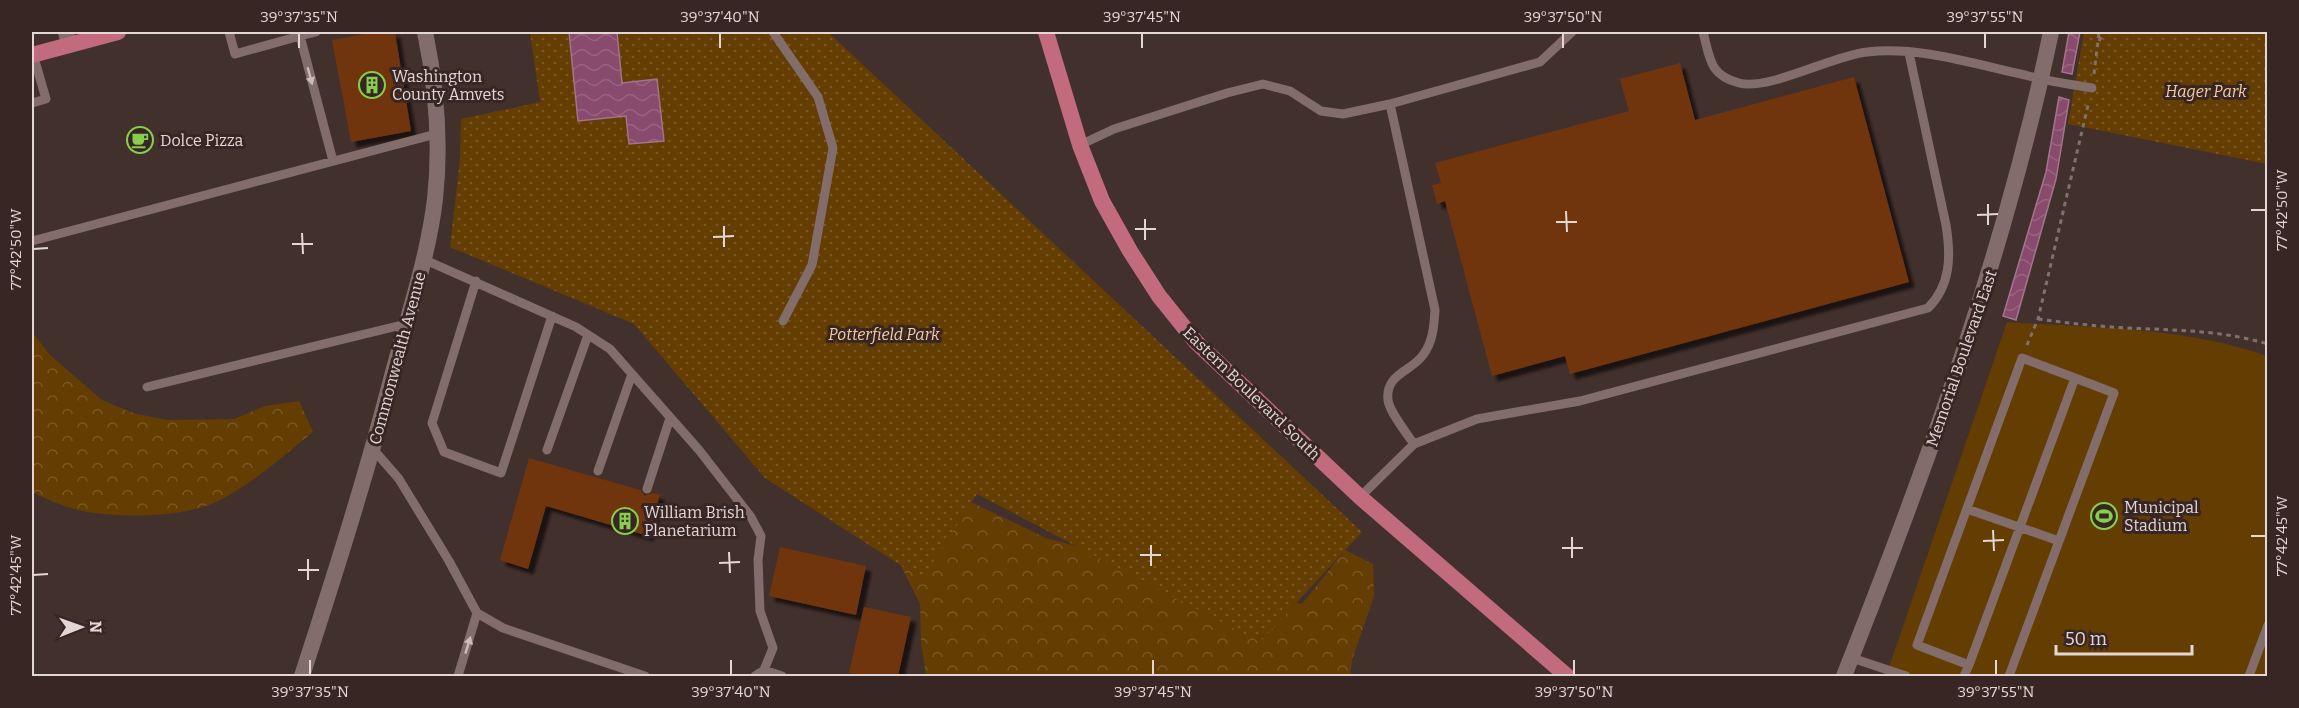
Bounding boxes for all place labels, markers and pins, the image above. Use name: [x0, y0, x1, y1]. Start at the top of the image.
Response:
place label: Washington County Amvets: [392, 67, 504, 104]
building icon: Washington County Amvets: [357, 70, 387, 100]
cafe icon: Dolce Pizza: [125, 125, 155, 155]
place label: Dolce Pizza: [160, 131, 244, 150]
place label: Municipal Stadium: [2124, 498, 2199, 535]
sports icon: Municipal Stadium: [2089, 501, 2119, 531]
place label: William Brish Planetarium: [644, 503, 745, 540]
building icon: William Brish Planetarium: [610, 506, 640, 536]

